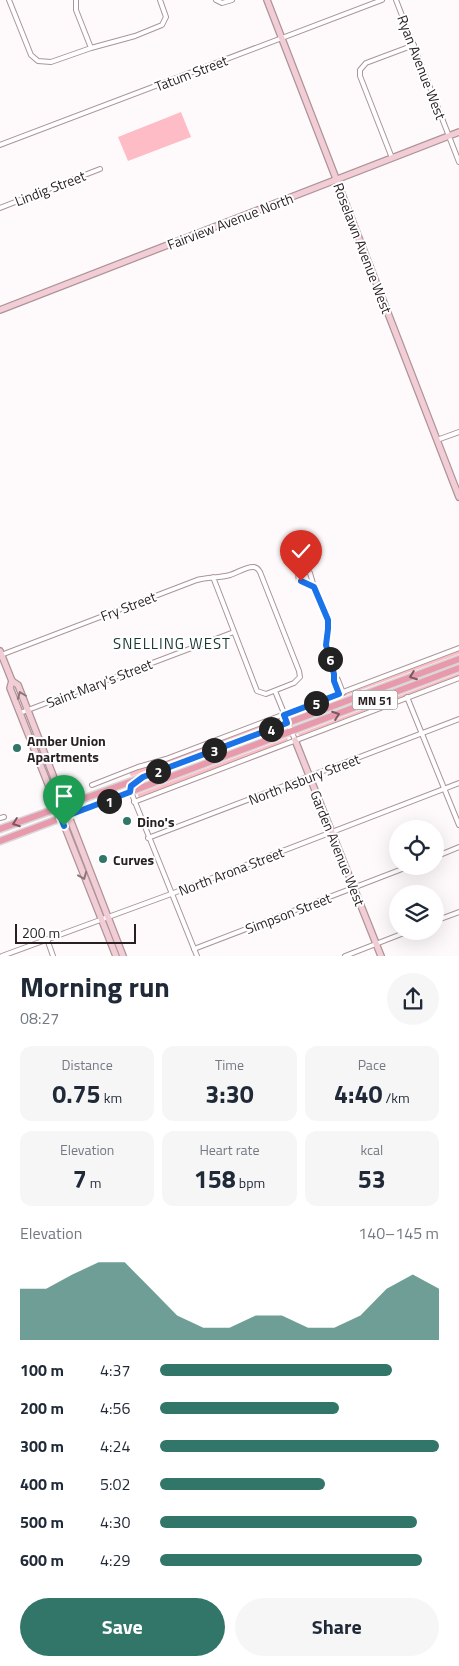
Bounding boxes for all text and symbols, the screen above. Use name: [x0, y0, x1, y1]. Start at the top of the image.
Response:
street label: Ryan Avenue West: [392, 12, 452, 122]
street label: Tatum Street: [152, 49, 230, 96]
street label: Lindig Street: [12, 165, 88, 211]
street label: Roselawn Avenue West: [328, 180, 398, 316]
street label: Fairview Avenue North: [164, 187, 296, 255]
pin: [280, 530, 322, 581]
icon: check: [287, 537, 315, 565]
street label: Fry Street: [97, 586, 159, 626]
district label: SNELLING WEST: [113, 632, 231, 655]
pin: 6: [318, 646, 342, 672]
text: 6: [327, 649, 334, 670]
street label: Saint Mary's Street: [43, 653, 155, 713]
one-way arrow: [410, 670, 418, 680]
pin: 5: [304, 690, 328, 716]
road number: MN 51: [352, 690, 398, 710]
one-way arrow: [17, 691, 27, 699]
text: 5: [313, 693, 320, 714]
one-way arrow: [332, 711, 340, 721]
pin: 4: [258, 716, 284, 742]
text: 4: [268, 719, 275, 740]
place label: Amber Union Apartments: [27, 730, 106, 767]
pin: 3: [202, 738, 226, 762]
text: 3: [211, 740, 218, 761]
marker: Amber Union Apartments: [11, 742, 23, 754]
street label: North Asbury Street: [245, 748, 363, 810]
pin: 2: [146, 758, 170, 784]
text: 2: [155, 761, 162, 782]
pin: [43, 775, 85, 826]
icon: arrive: [50, 782, 78, 810]
street label: Garden Avenue West: [305, 787, 371, 909]
pin: 1: [96, 788, 122, 814]
text: 1: [106, 791, 113, 812]
place label: Dino's: [137, 811, 175, 832]
marker: Dino's: [121, 815, 133, 827]
one-way arrow: [13, 817, 21, 827]
map controls: [389, 820, 444, 940]
button: locate: [389, 820, 444, 875]
street label: North Arona Street: [175, 841, 287, 901]
place label: Curves: [113, 849, 154, 870]
marker: Curves: [97, 853, 109, 865]
one-way arrow: [78, 871, 88, 879]
button: layers: [389, 885, 444, 940]
street label: Simpson Street: [242, 887, 334, 939]
scale bar: [15, 921, 136, 944]
text: 200 m: [22, 922, 60, 943]
text: Morning run: [20, 965, 170, 1008]
button: share: [387, 973, 439, 1025]
text: 08:27: [20, 1006, 59, 1030]
text: Distance: [62, 1054, 113, 1075]
text: Time: [215, 1054, 244, 1075]
text: Pace: [358, 1054, 386, 1075]
text: 0.75: [52, 1075, 101, 1113]
text: 3:30: [205, 1075, 254, 1113]
text: 4:40: [334, 1075, 382, 1113]
text: km: [101, 1087, 122, 1108]
text: /km: [382, 1087, 410, 1108]
text: Elevation: [60, 1139, 114, 1160]
text: Heart rate: [199, 1139, 260, 1160]
text: kcal: [360, 1139, 383, 1160]
text: 7: [73, 1160, 87, 1198]
text: 158: [194, 1160, 236, 1198]
text: 53: [358, 1160, 386, 1198]
text: m: [87, 1172, 102, 1193]
text: bpm: [236, 1172, 265, 1193]
text: Elevation: [20, 1221, 82, 1245]
text: 140–145 m: [358, 1221, 439, 1245]
text: 100 m: [20, 1358, 64, 1382]
text: 4:37: [100, 1358, 130, 1382]
text: 200 m: [20, 1396, 64, 1420]
text: 4:56: [100, 1396, 130, 1420]
text: 300 m: [20, 1434, 64, 1458]
text: 4:24: [100, 1434, 130, 1458]
text: 400 m: [20, 1472, 64, 1496]
text: 5:02: [100, 1472, 130, 1496]
text: 500 m: [20, 1510, 64, 1534]
text: 4:30: [100, 1510, 130, 1534]
text: 600 m: [20, 1548, 64, 1572]
text: 4:29: [100, 1548, 130, 1572]
button: Save: [20, 1598, 225, 1656]
button: Share: [235, 1598, 439, 1656]

